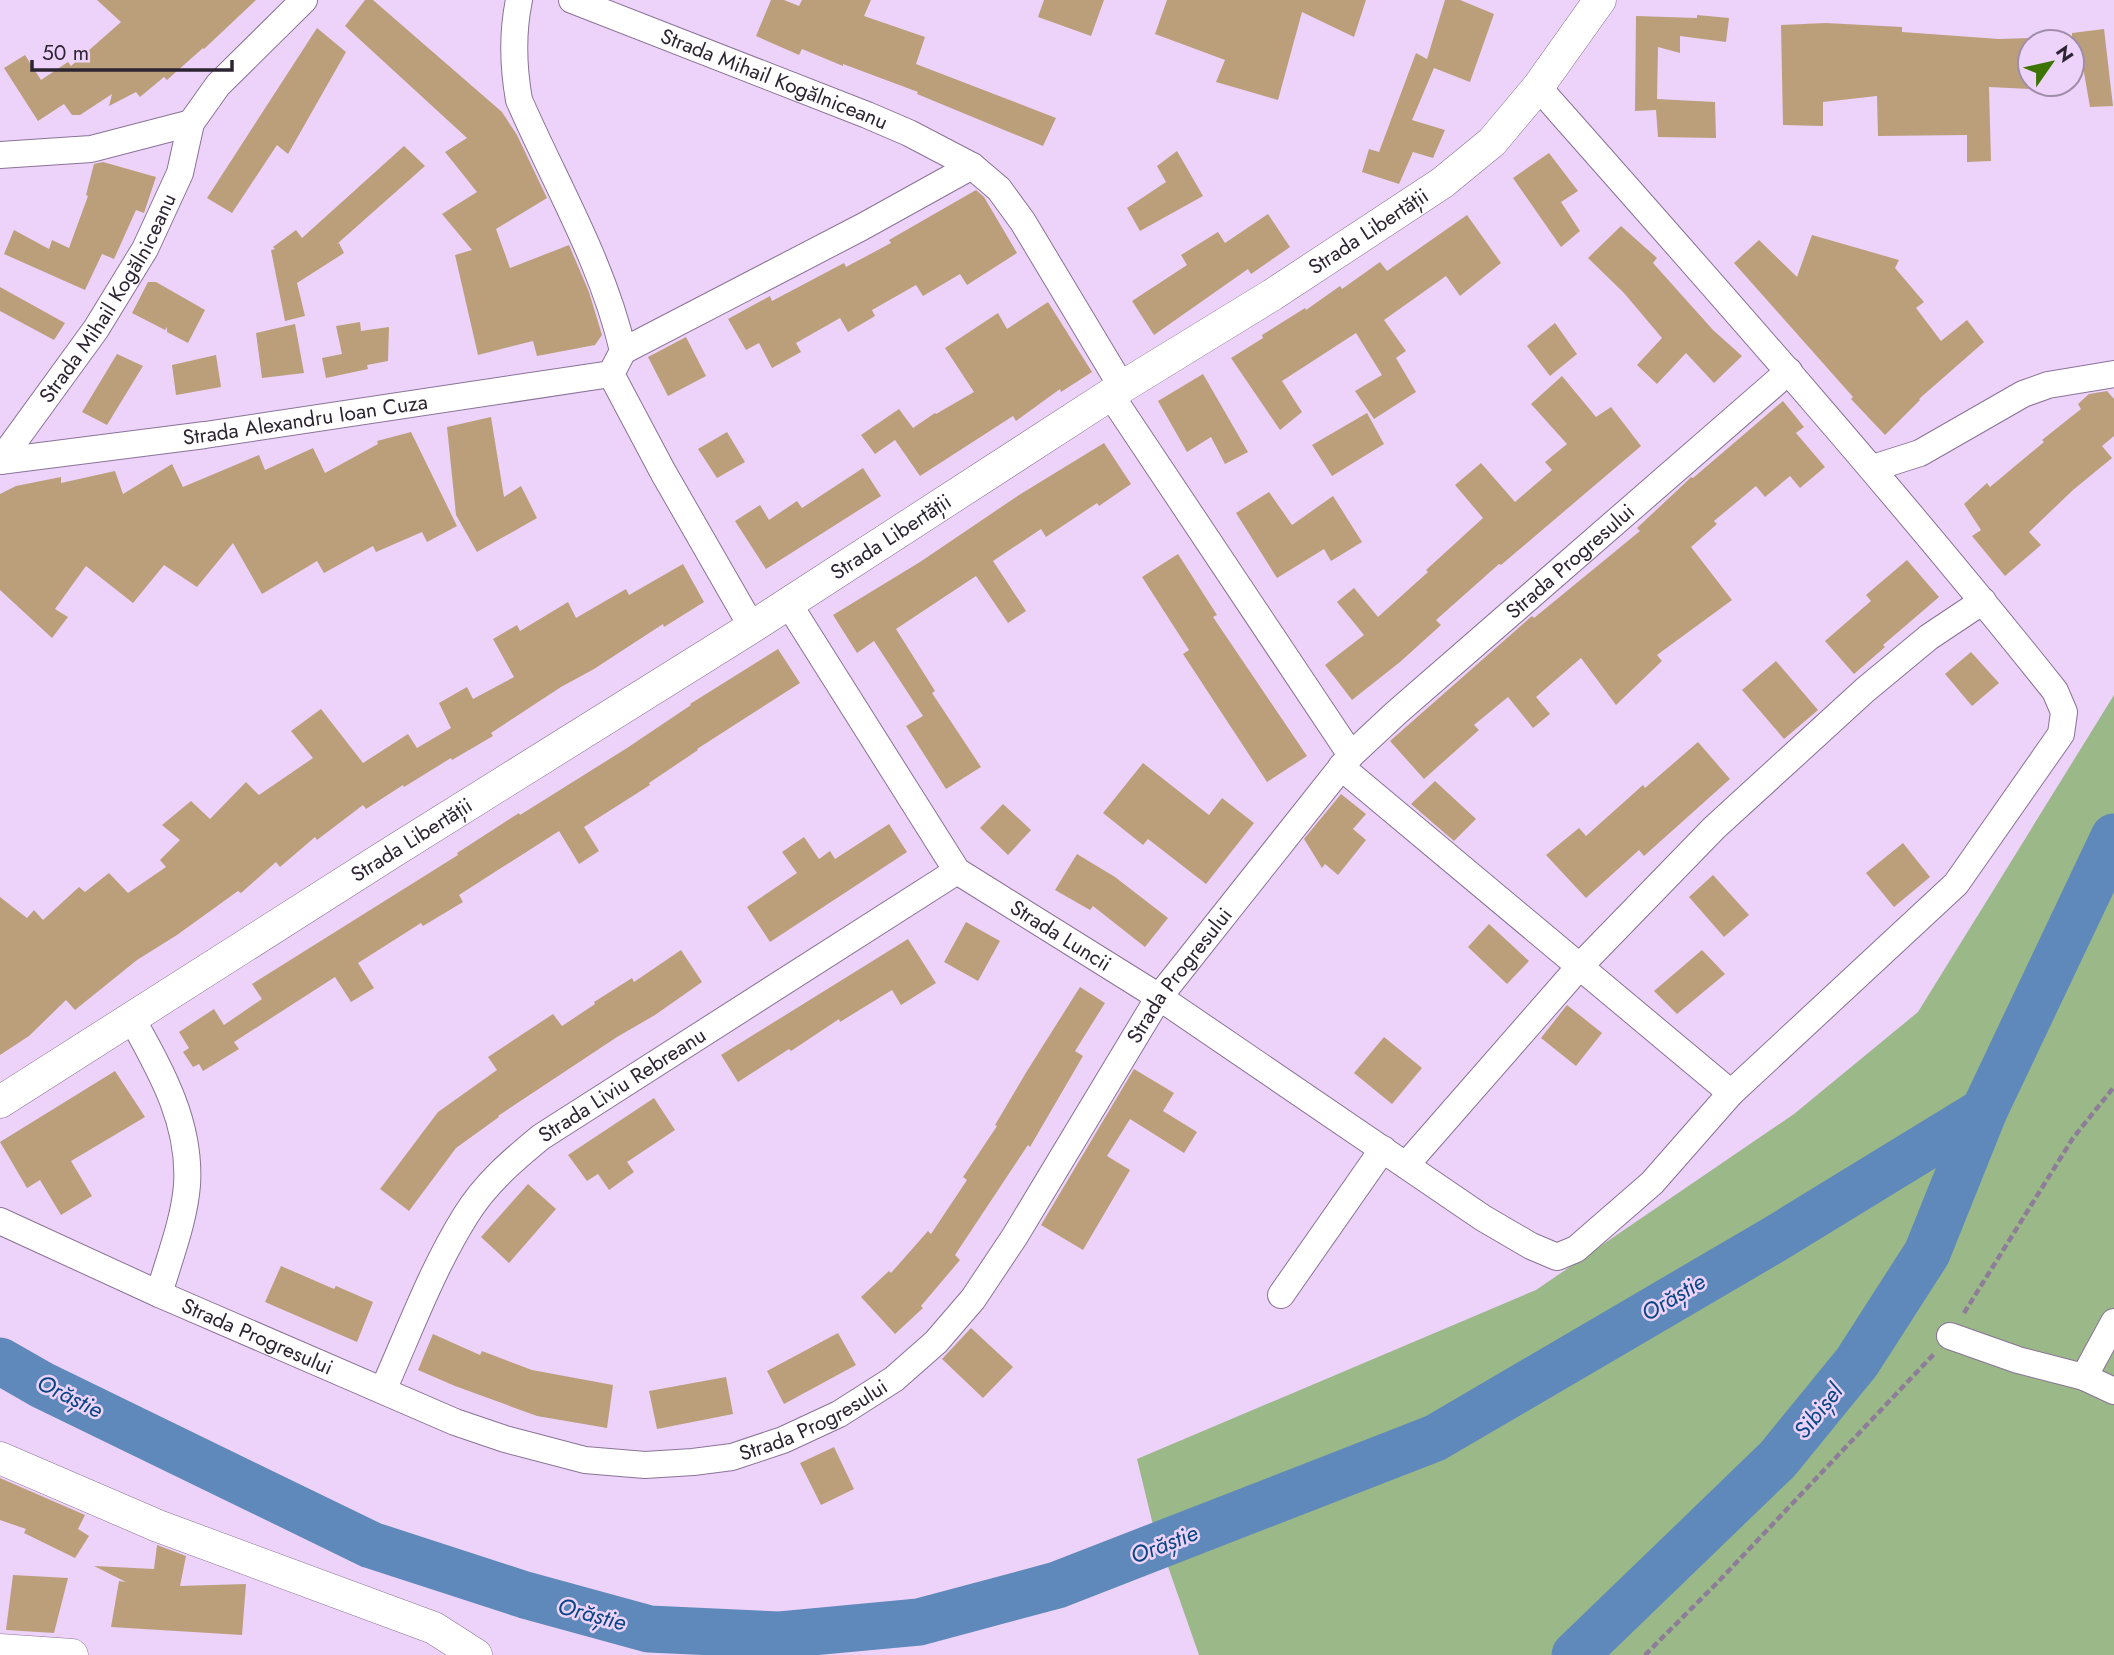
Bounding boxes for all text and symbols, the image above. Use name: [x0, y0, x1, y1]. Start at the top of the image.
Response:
street label: Strada Mihail Kogălniceanu: [656, 21, 892, 137]
scale bar: [32, 28, 231, 72]
north arrow: [2016, 28, 2086, 98]
text: 50 m: [42, 38, 89, 68]
text: N: [2049, 40, 2080, 68]
street label: Strada Libertății: [1302, 181, 1435, 282]
street label: Strada Mihail Kogălniceanu: [32, 188, 184, 409]
street label: Strada Alexandru Ioan Cuza: [181, 387, 430, 453]
street label: Strada Libertății: [825, 487, 957, 587]
street label: Strada Progresului: [1499, 497, 1641, 626]
street label: Strada Libertății: [345, 790, 478, 890]
street label: Strada Luncii: [1004, 893, 1117, 979]
street label: Strada Progresului: [1119, 901, 1239, 1049]
street label: Strada Liviu Rebreanu: [533, 1020, 712, 1150]
water label: Orăștie: [1634, 1264, 1712, 1330]
street label: Strada Progresului: [177, 1291, 338, 1382]
water label: Orăștie: [31, 1365, 109, 1427]
street label: Strada Progresului: [735, 1372, 893, 1469]
water label: Sibișel: [1785, 1375, 1851, 1446]
water label: Orăștie: [1125, 1515, 1203, 1572]
water label: Orăștie: [554, 1589, 631, 1640]

